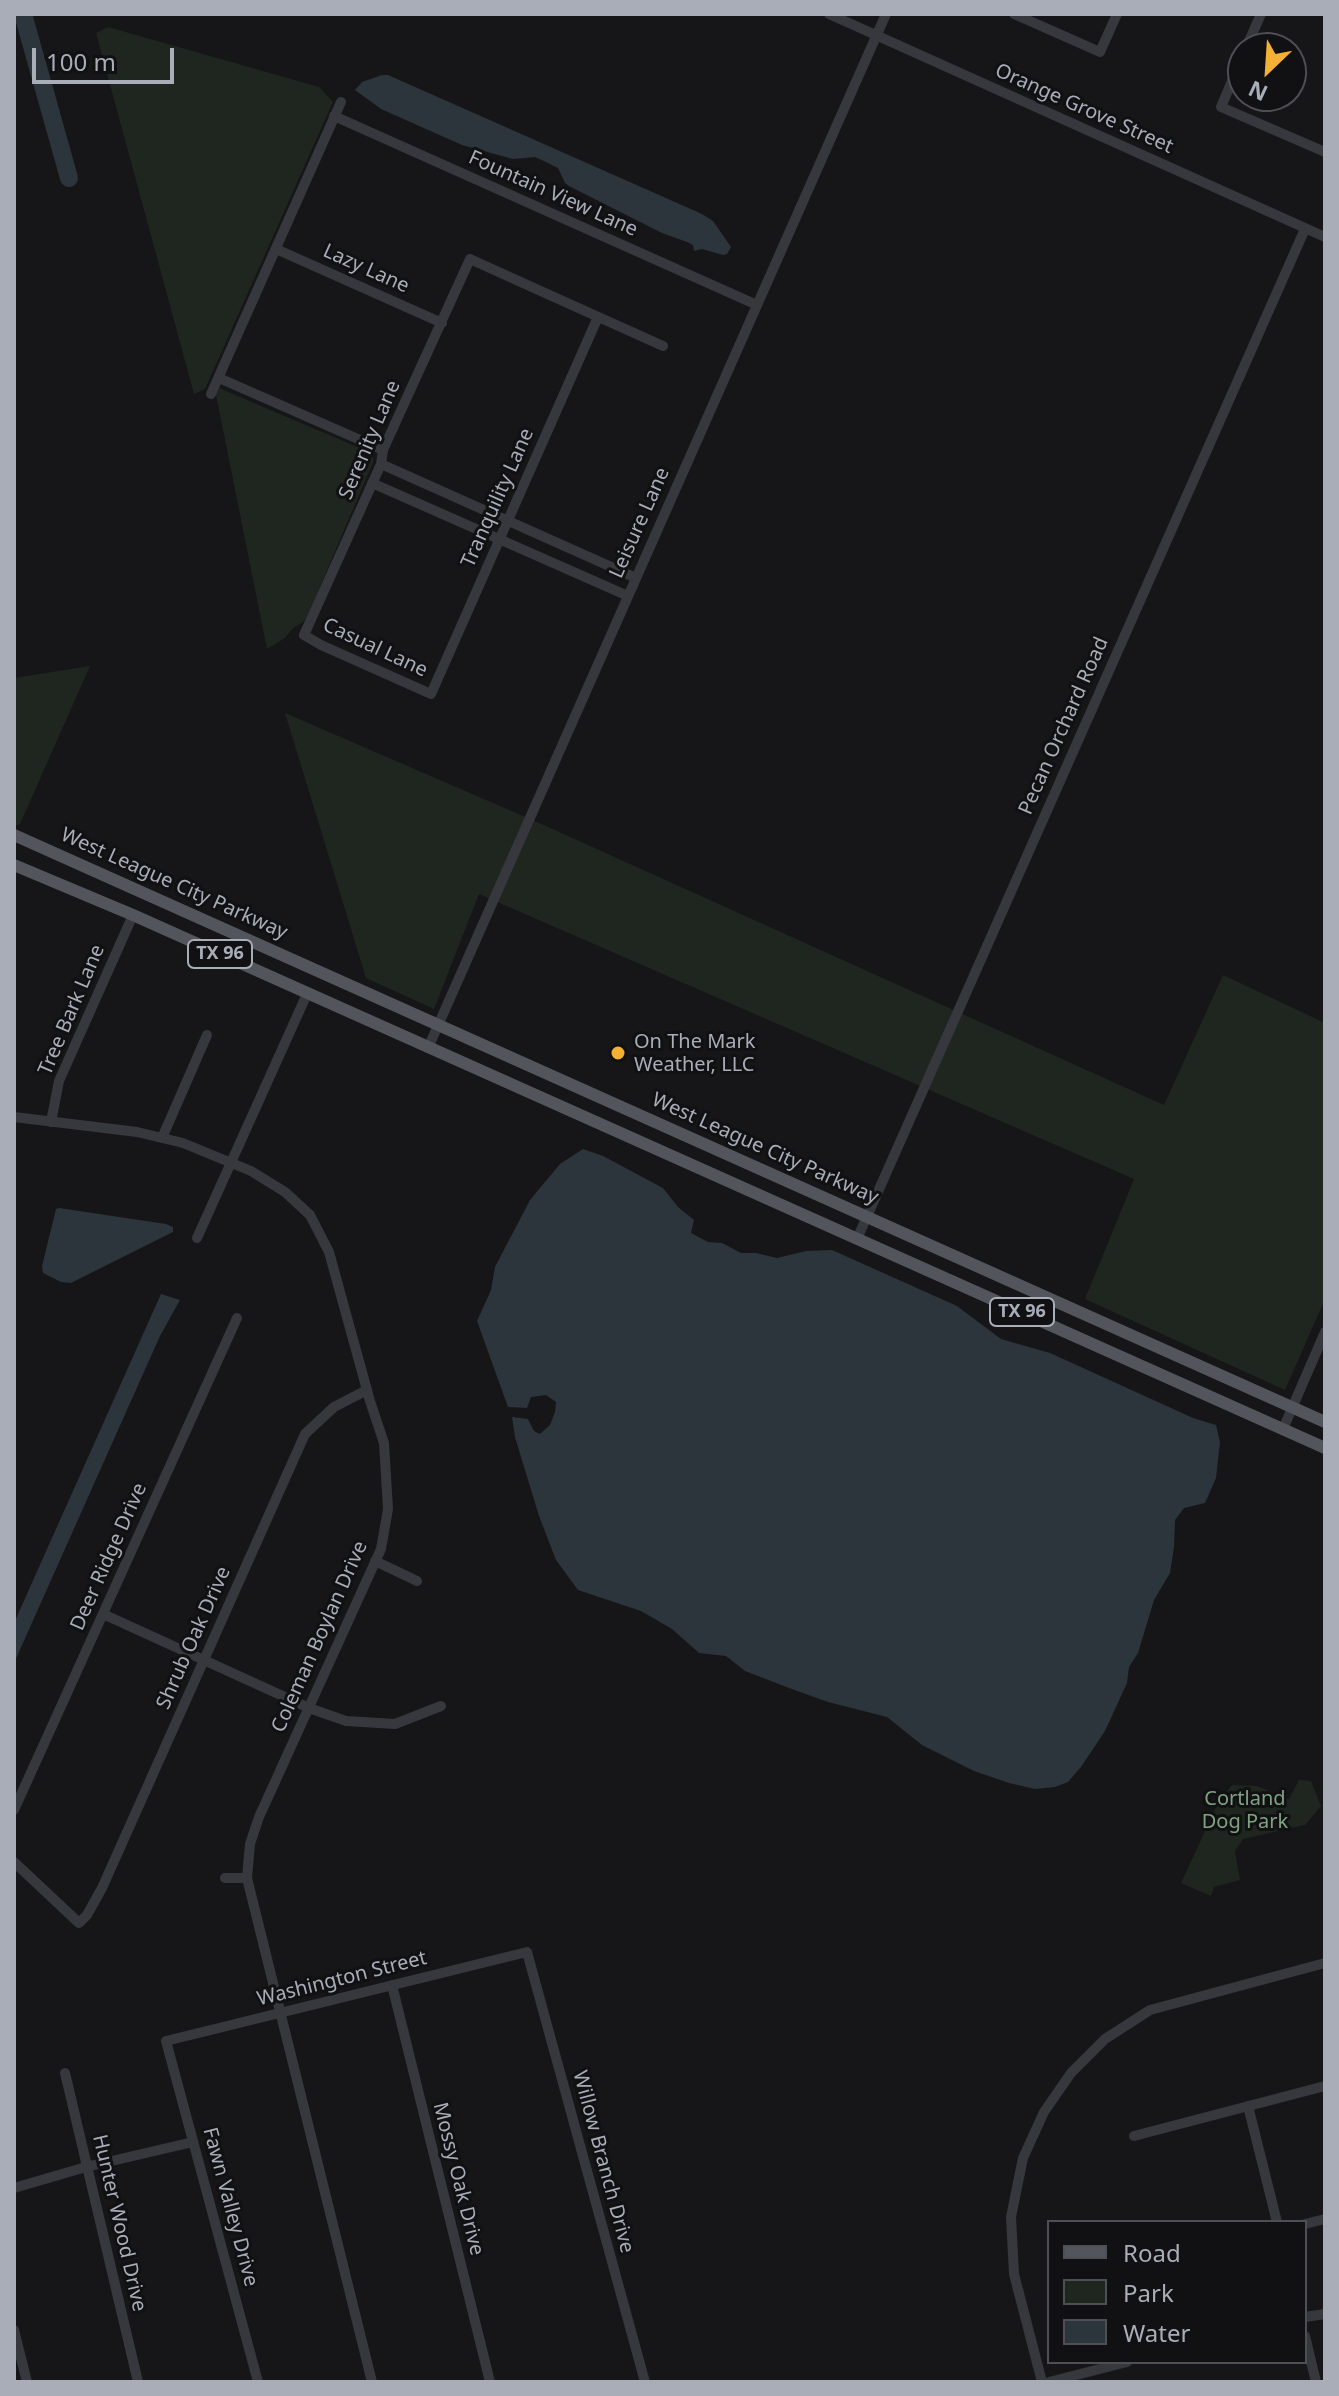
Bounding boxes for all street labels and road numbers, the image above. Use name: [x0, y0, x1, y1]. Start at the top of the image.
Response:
street label: Orange Grove Street: [991, 59, 1177, 159]
street label: Fountain View Lane: [465, 146, 641, 242]
street label: Lazy Lane: [319, 239, 413, 299]
street label: Serenity Lane: [334, 377, 406, 503]
street label: Tranquility Lane: [457, 425, 539, 571]
street label: Leisure Lane: [605, 464, 675, 582]
street label: Casual Lane: [319, 613, 431, 683]
street label: Pecan Orchard Road: [1014, 633, 1114, 819]
street label: West League City Parkway: [57, 823, 291, 945]
road number: TX 96: [188, 940, 252, 968]
street label: Tree Bark Lane: [34, 941, 110, 1079]
street label: West League City Parkway: [648, 1088, 882, 1210]
road number: TX 96: [990, 1298, 1054, 1326]
street label: Deer Ridge Drive: [66, 1480, 152, 1634]
street label: Coleman Boylan Drive: [267, 1538, 373, 1736]
street label: Shrub Oak Drive: [152, 1563, 236, 1713]
street label: Washington Street: [255, 1946, 429, 2012]
street label: Willow Branch Drive: [567, 2068, 639, 2256]
street label: Mossy Oak Drive: [427, 2100, 489, 2258]
street label: Fawn Valley Drive: [197, 2125, 263, 2289]
street label: Hunter Wood Drive: [87, 2132, 151, 2314]

